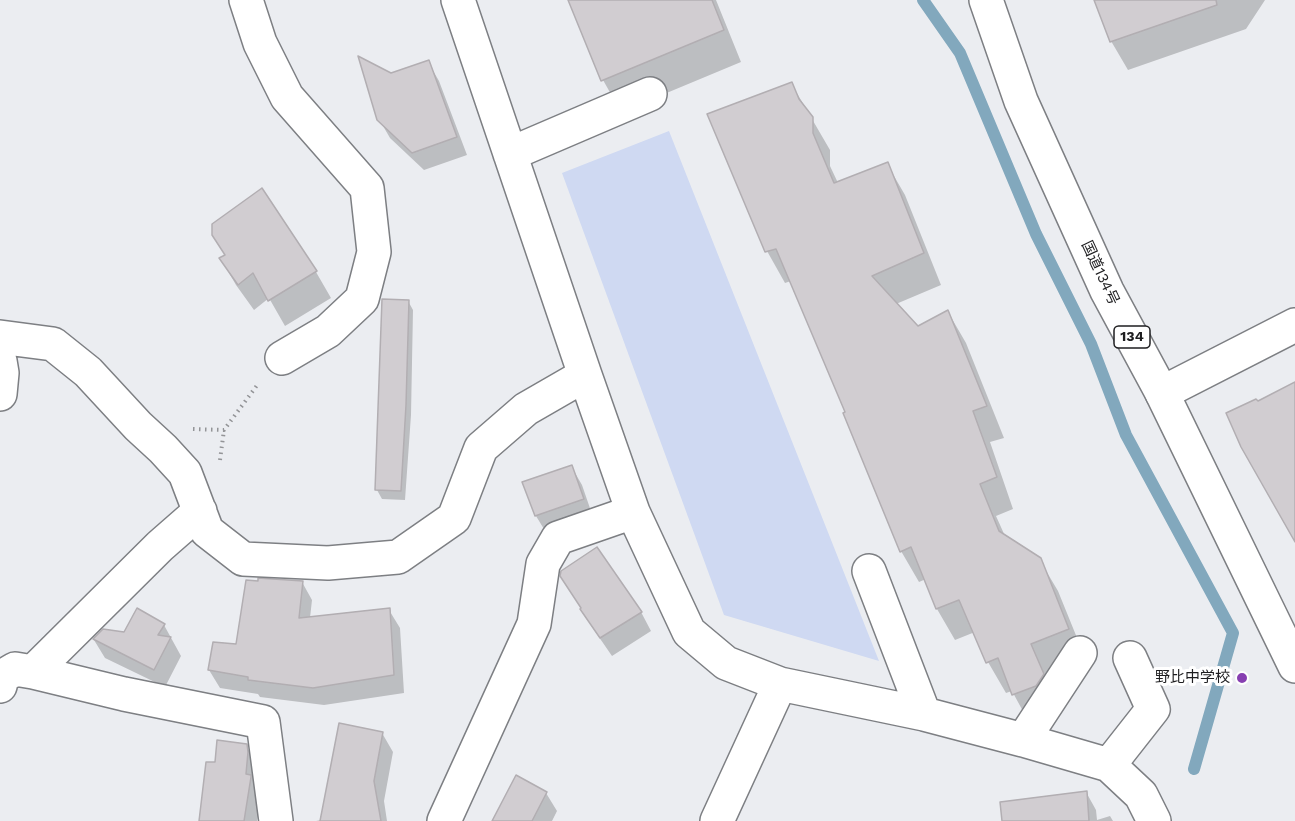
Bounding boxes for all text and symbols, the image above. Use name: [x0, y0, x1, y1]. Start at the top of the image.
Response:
street label: 国道134号: [1077, 238, 1123, 308]
road number: 134: [1114, 326, 1150, 348]
place label: 野比中学校: [1155, 669, 1230, 687]
marker: 野比中学校: [1235, 671, 1249, 685]

